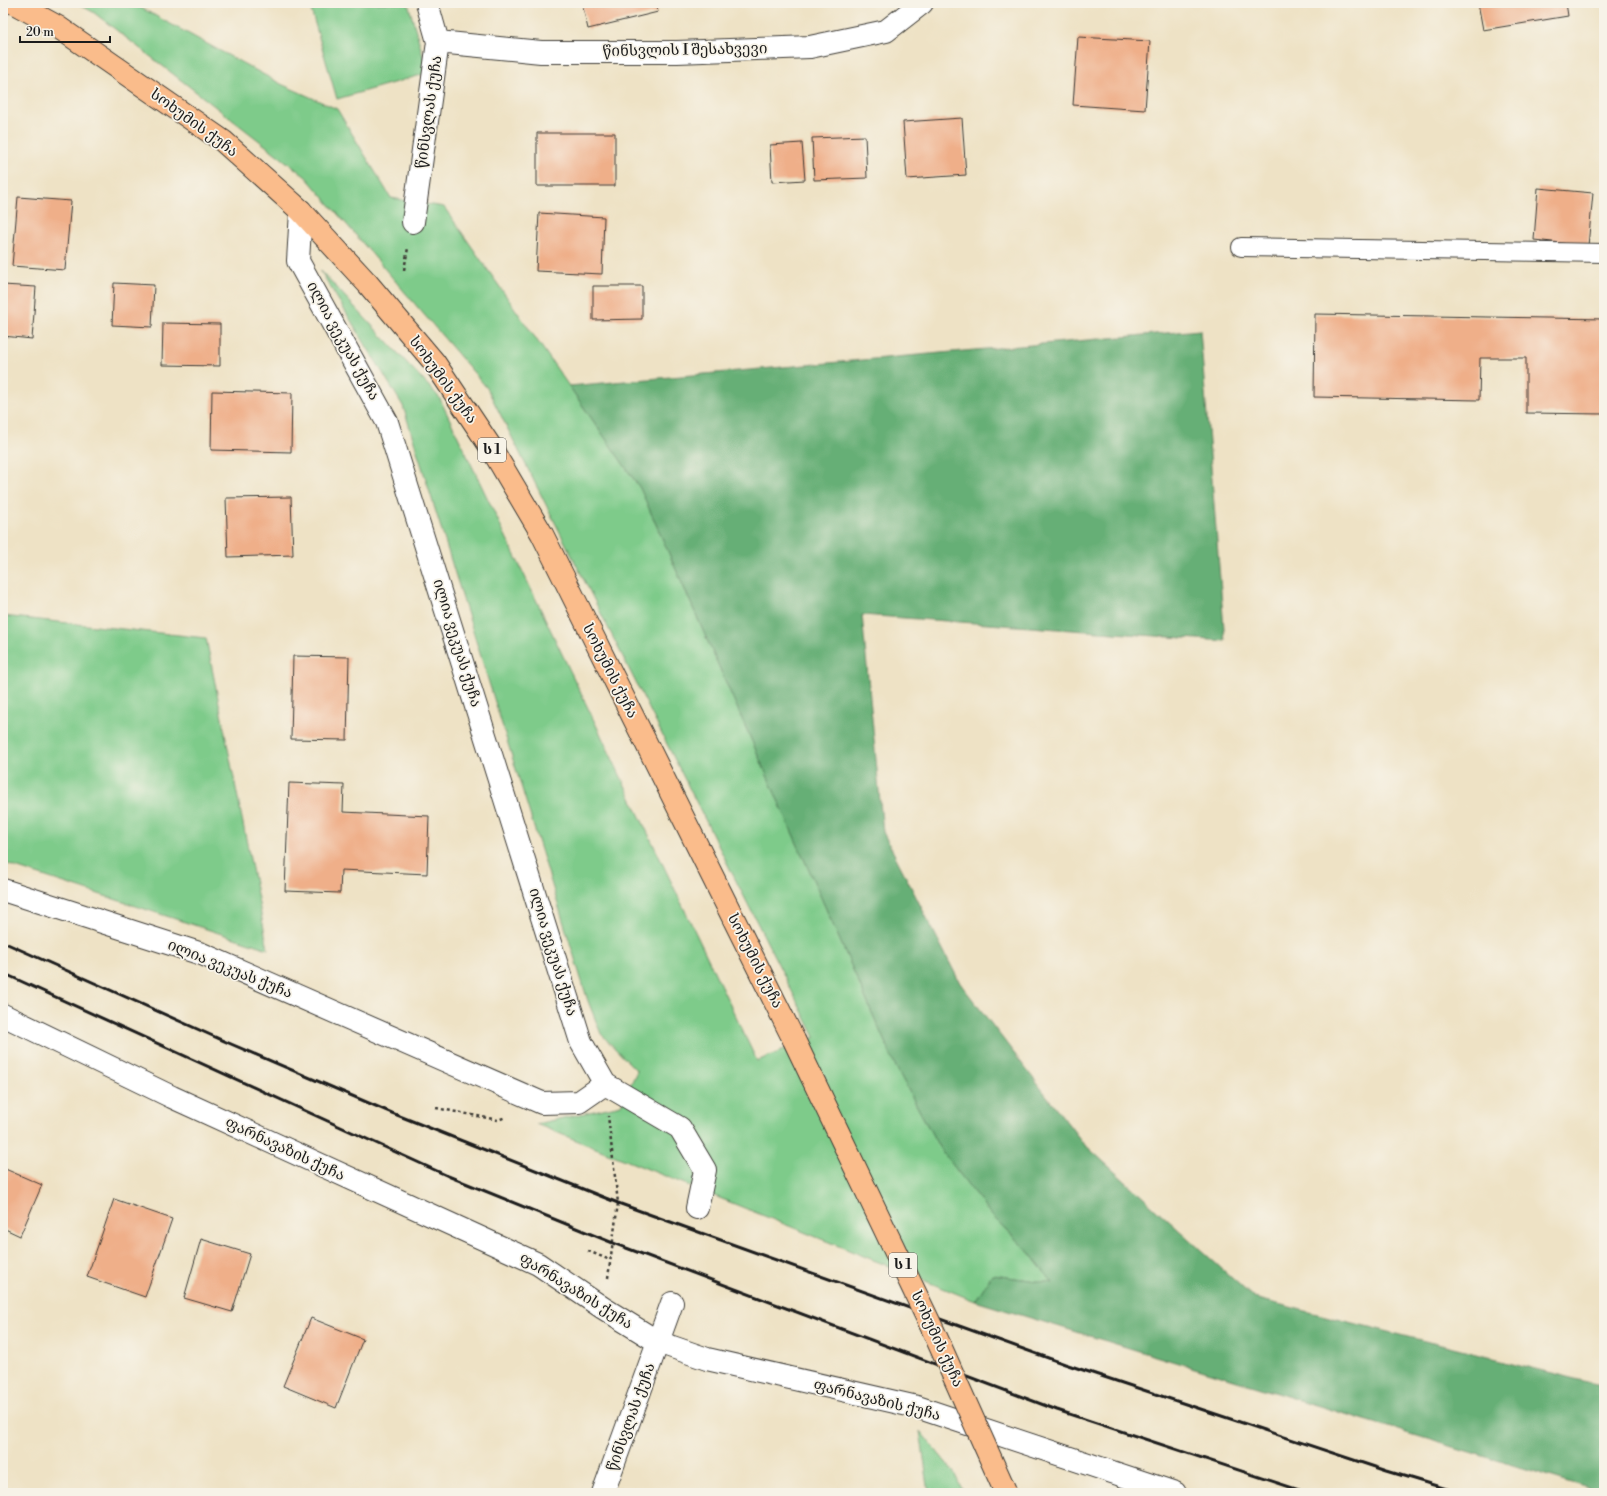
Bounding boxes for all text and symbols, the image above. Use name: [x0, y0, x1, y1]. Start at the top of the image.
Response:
scale bar: [20, 18, 110, 44]
text: 20 m: [26, 25, 54, 40]
street label: წინსვლის I შესახვევი: [602, 39, 768, 61]
street label: წინსვლას ქუჩა: [412, 54, 446, 170]
street label: სოხუმის ქუჩა: [146, 85, 242, 161]
street label: ილია ვეკუას ქუჩა: [302, 278, 384, 404]
street label: სოხუმის ქუჩა: [405, 332, 481, 428]
road number: ს 1: [478, 438, 506, 462]
street label: ილია ვეკუას ქუჩა: [428, 577, 486, 709]
street label: სოხუმის ქუჩა: [578, 620, 642, 722]
street label: ილია ვეკუას ქუჩა: [524, 886, 582, 1018]
street label: სოხუმის ქუჩა: [723, 910, 787, 1012]
street label: ილია ვეკუას ქუჩა: [165, 935, 295, 1003]
street label: ფარნავაზის ქუჩა: [222, 1113, 348, 1185]
street label: ფარნავაზის ქუჩა: [516, 1248, 636, 1334]
road number: ს 1: [889, 1253, 917, 1277]
street label: სოხუმის ქუჩა: [906, 1288, 968, 1390]
street label: წინსვლას ქუჩა: [603, 1360, 659, 1474]
street label: ფარნავაზის ქუჩა: [812, 1375, 942, 1425]

